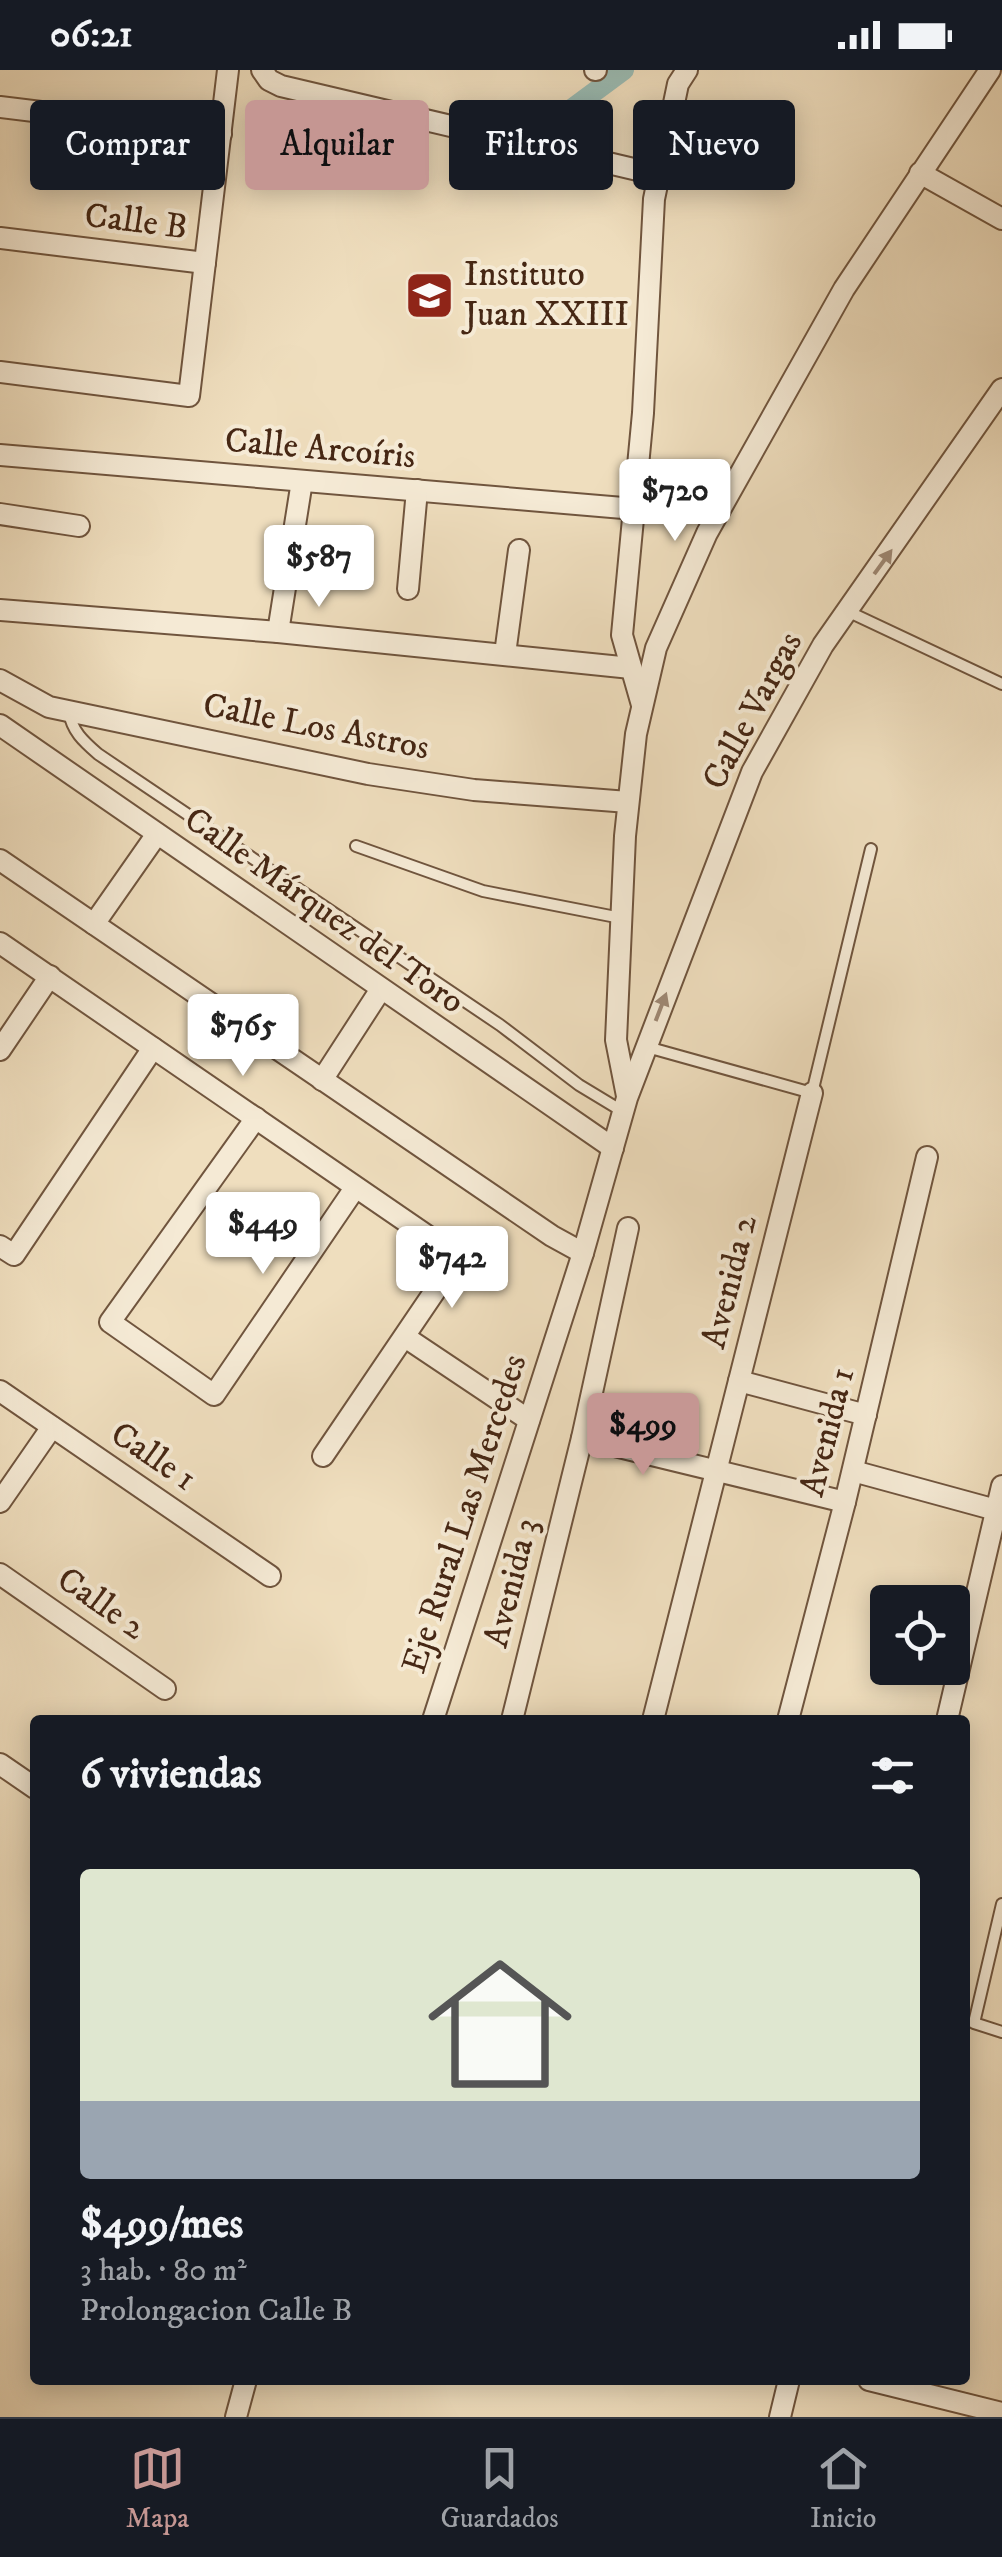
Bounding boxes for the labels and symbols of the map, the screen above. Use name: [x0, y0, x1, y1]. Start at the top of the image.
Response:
street label: Calle B: [82, 194, 190, 250]
place label: Instituto Juan XXIII: [461, 253, 629, 337]
school or university icon: Instituto Juan XXIII: [403, 269, 455, 321]
street label: Calle Arcoíris: [223, 419, 417, 479]
pin: $720: [616, 459, 734, 544]
pin: $587: [260, 525, 378, 610]
one-way arrow: [873, 549, 893, 575]
street label: Calle Vargas: [693, 625, 813, 797]
street label: Calle Los Astros: [199, 684, 433, 770]
street label: Calle Márquez del Toro: [175, 798, 473, 1024]
one-way arrow: [654, 992, 669, 1022]
pin: $765: [184, 994, 302, 1079]
pin: $449: [204, 1192, 322, 1277]
street label: Avenida 2: [692, 1211, 768, 1353]
pin: $742: [393, 1226, 511, 1311]
street label: Eje Rural Las Mercedes: [393, 1349, 537, 1679]
street label: Avenida 1: [791, 1363, 865, 1501]
pin: $499: [584, 1393, 702, 1478]
street label: Calle 1: [102, 1413, 204, 1501]
street label: Avenida 3: [475, 1514, 549, 1652]
street label: Calle 2: [48, 1558, 154, 1650]

